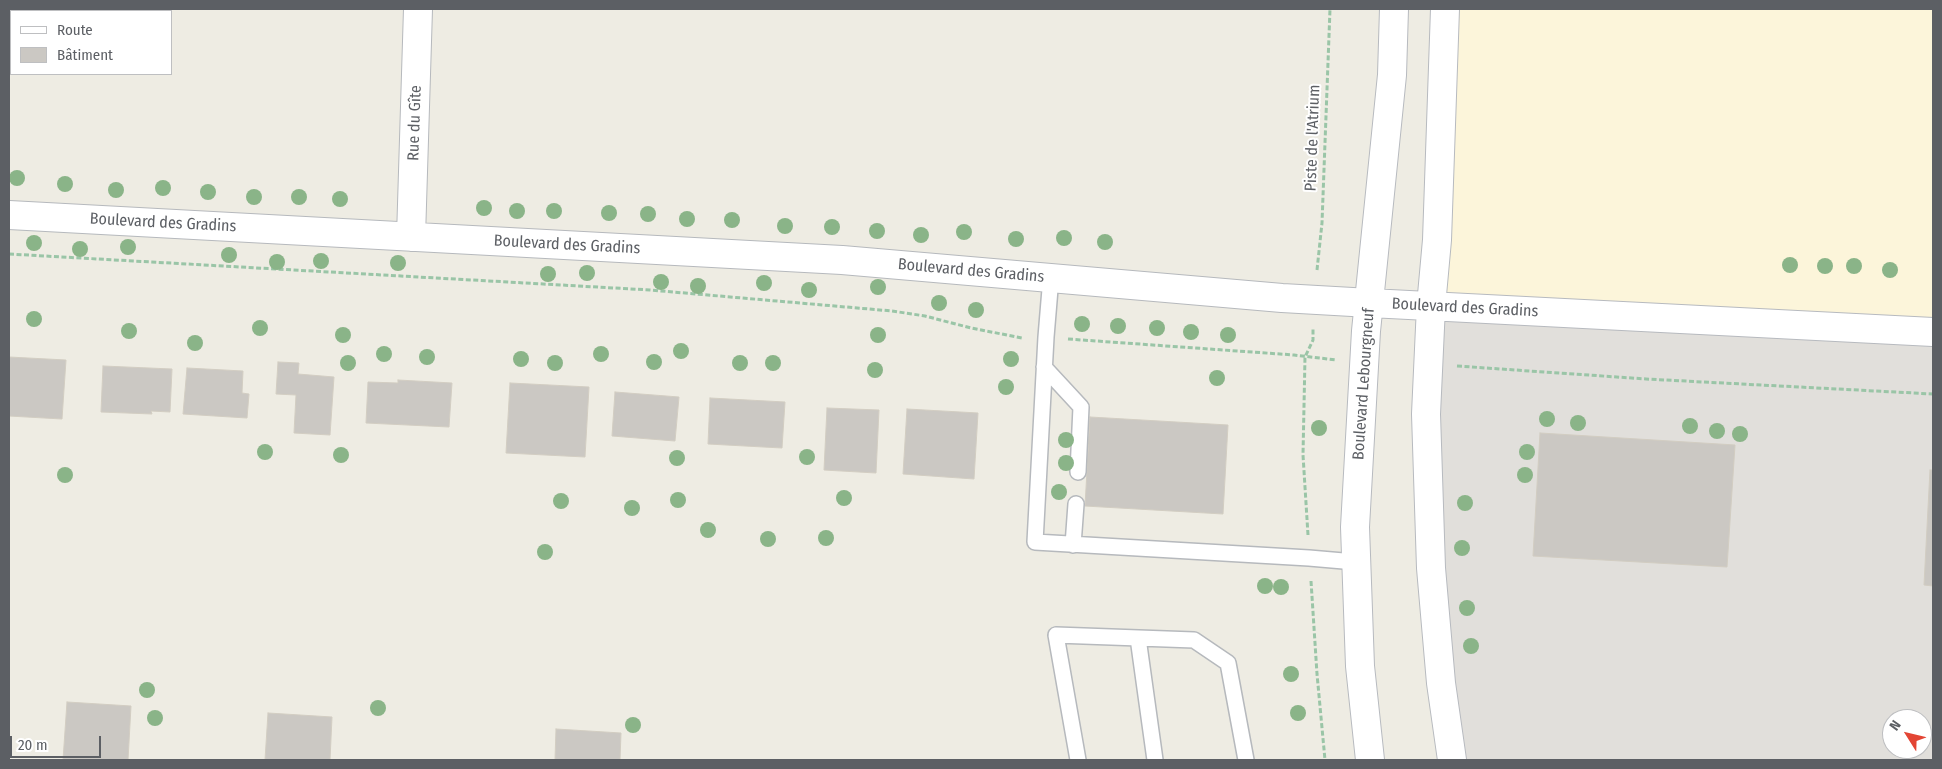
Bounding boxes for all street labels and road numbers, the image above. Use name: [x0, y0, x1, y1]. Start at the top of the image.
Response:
street label: Piste de l'Atrium: [1302, 84, 1324, 192]
street label: Rue du Gîte: [404, 85, 426, 161]
street label: Boulevard des Gradins: [89, 210, 237, 236]
street label: Boulevard des Gradins: [493, 232, 641, 258]
street label: Boulevard des Gradins: [897, 255, 1045, 287]
street label: Boulevard des Gradins: [1391, 295, 1539, 321]
street label: Boulevard Lebourgneuf: [1349, 307, 1379, 461]

